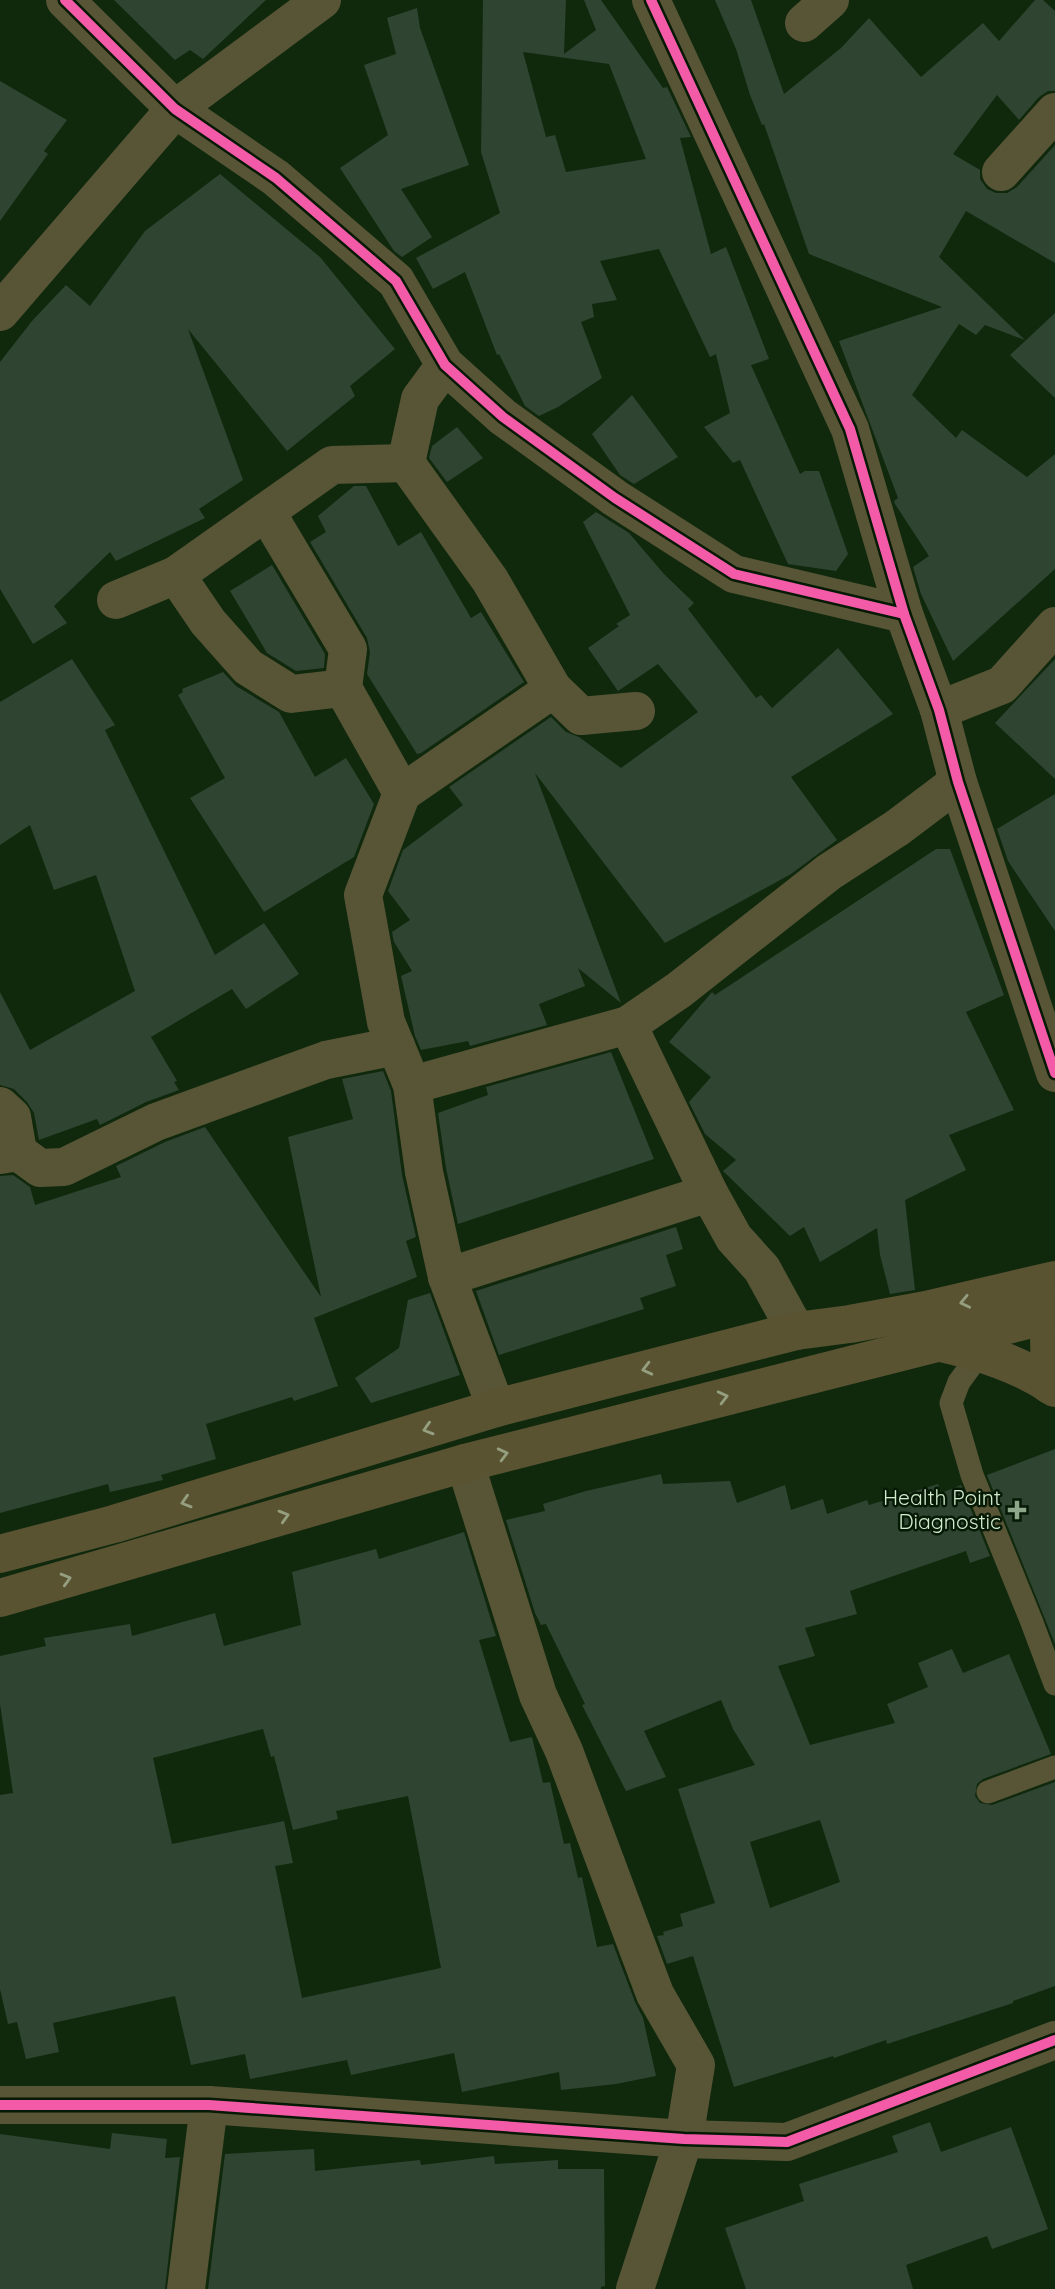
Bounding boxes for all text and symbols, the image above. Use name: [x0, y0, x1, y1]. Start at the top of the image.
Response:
one-way arrow: [959, 1293, 971, 1308]
one-way arrow: [641, 1361, 653, 1375]
one-way arrow: [717, 1391, 729, 1405]
one-way arrow: [422, 1421, 434, 1435]
one-way arrow: [497, 1448, 509, 1462]
place label: Health Point Diagnostic: [883, 1484, 1001, 1534]
one-way arrow: [181, 1494, 193, 1509]
marker: Health Point Diagnostic: [1007, 1500, 1027, 1520]
one-way arrow: [278, 1510, 290, 1524]
one-way arrow: [59, 1573, 71, 1588]

